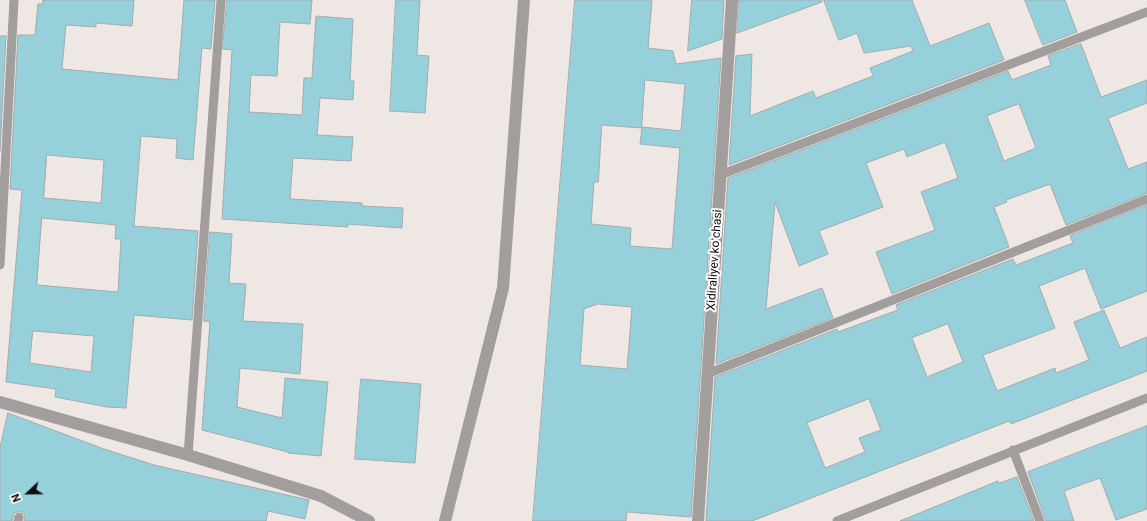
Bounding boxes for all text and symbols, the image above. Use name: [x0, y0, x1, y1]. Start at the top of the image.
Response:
street label: Xidiraliyev koʻchasi: [704, 209, 726, 311]
north arrow: [8, 473, 48, 513]
text: N: [9, 492, 24, 504]

